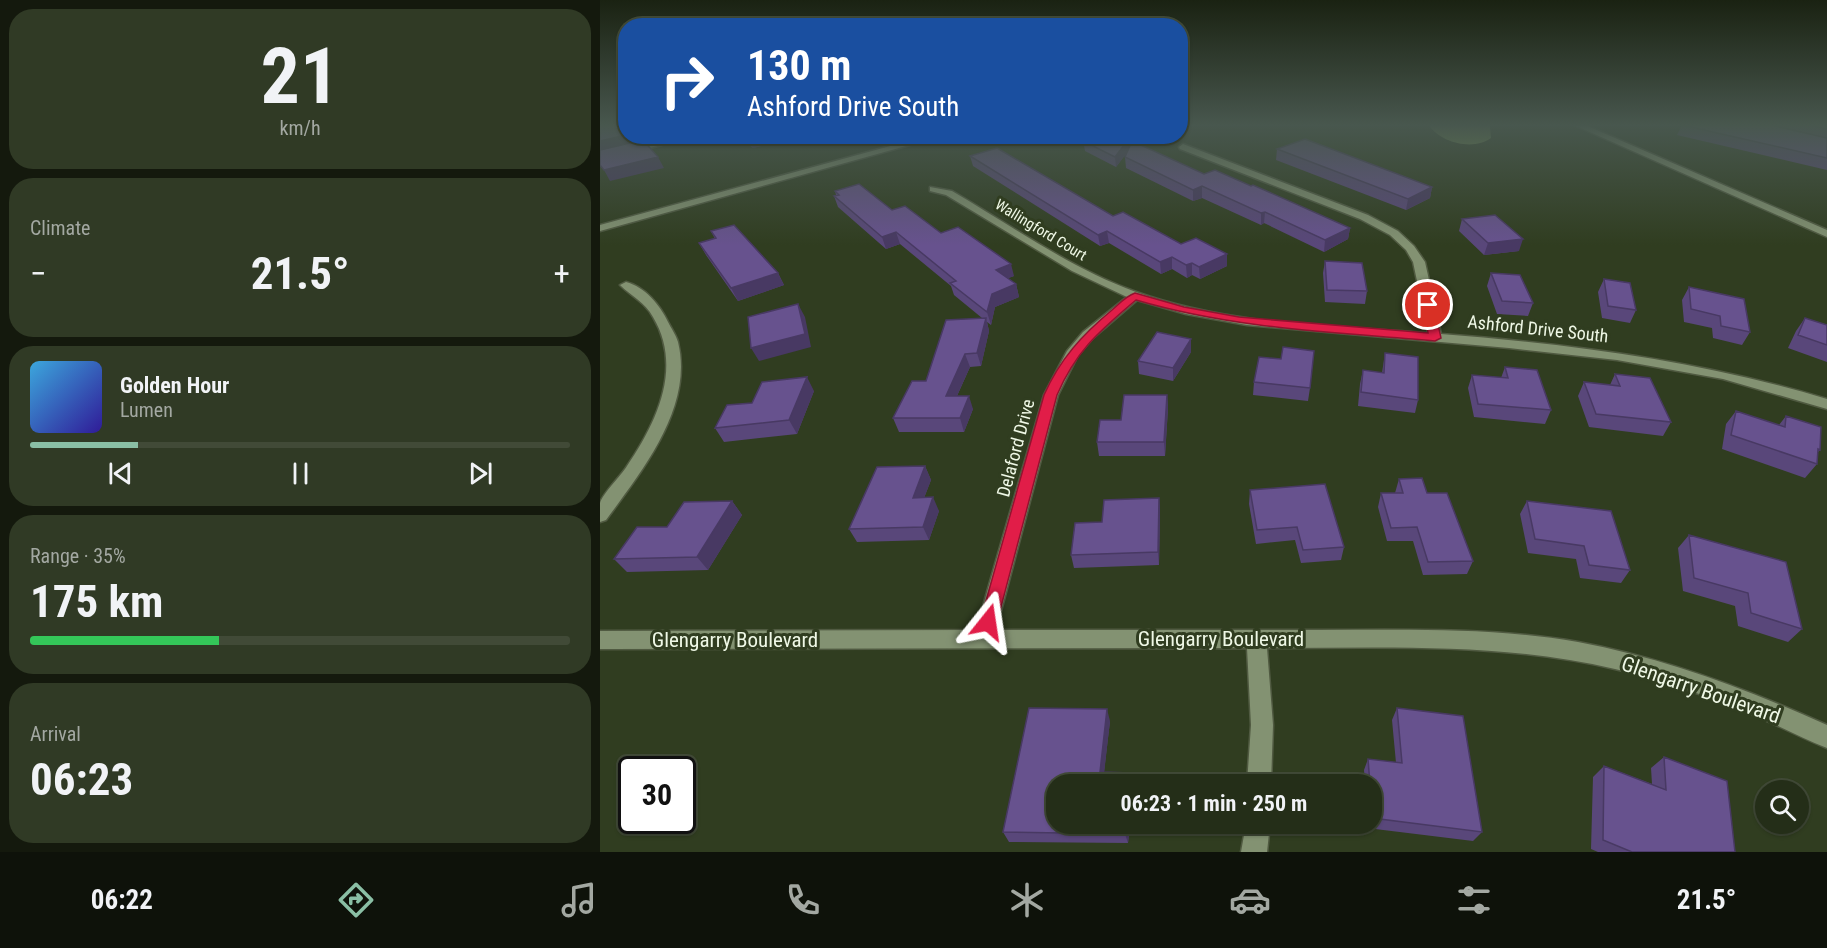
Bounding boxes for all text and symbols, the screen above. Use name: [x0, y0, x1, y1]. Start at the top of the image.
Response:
text: 21: [261, 31, 339, 122]
text: 130 m: [747, 41, 852, 90]
icon: right: [648, 42, 726, 120]
text: Ashford Drive South: [747, 91, 959, 123]
text: km/h: [279, 116, 321, 140]
street label: Wallingford Court: [992, 196, 1090, 264]
text: Climate: [30, 216, 90, 240]
text: 21.5°: [251, 247, 349, 300]
text: −: [30, 254, 47, 293]
text: +: [554, 254, 570, 293]
pin: [1402, 279, 1453, 330]
icon: arrive: [1411, 288, 1444, 321]
street label: Ashford Drive South: [1467, 311, 1610, 346]
text: Golden Hour: [120, 373, 229, 398]
street label: Delaford Drive: [992, 397, 1039, 499]
text: Lumen: [120, 398, 173, 422]
icon: previous: [104, 457, 137, 490]
icon: pause: [284, 457, 317, 490]
icon: next: [464, 457, 497, 490]
text: Range · 35%: [30, 544, 126, 568]
text: 175 km: [30, 575, 163, 628]
position arrow: [956, 590, 1020, 654]
street label: Glengarry Boulevard: [1138, 627, 1304, 651]
street label: Glengarry Boulevard: [652, 628, 818, 652]
street label: Glengarry Boulevard: [1618, 652, 1784, 728]
text: Arrival: [30, 722, 81, 746]
text: 06:23: [30, 753, 133, 806]
speed limit sign: 30: [618, 756, 696, 834]
map controls: [1755, 780, 1809, 834]
button: search: [1755, 780, 1809, 834]
text: 06:23 · 1 min · 250 m: [1121, 791, 1307, 816]
icon: directions: [335, 879, 377, 921]
icon: music: [558, 879, 600, 921]
icon: phone: [782, 879, 824, 921]
icon: climate: [1006, 879, 1048, 921]
icon: car: [1229, 879, 1271, 921]
icon: filters: [1453, 879, 1495, 921]
text: 06:22: [91, 884, 153, 916]
text: 21.5°: [1677, 884, 1736, 916]

